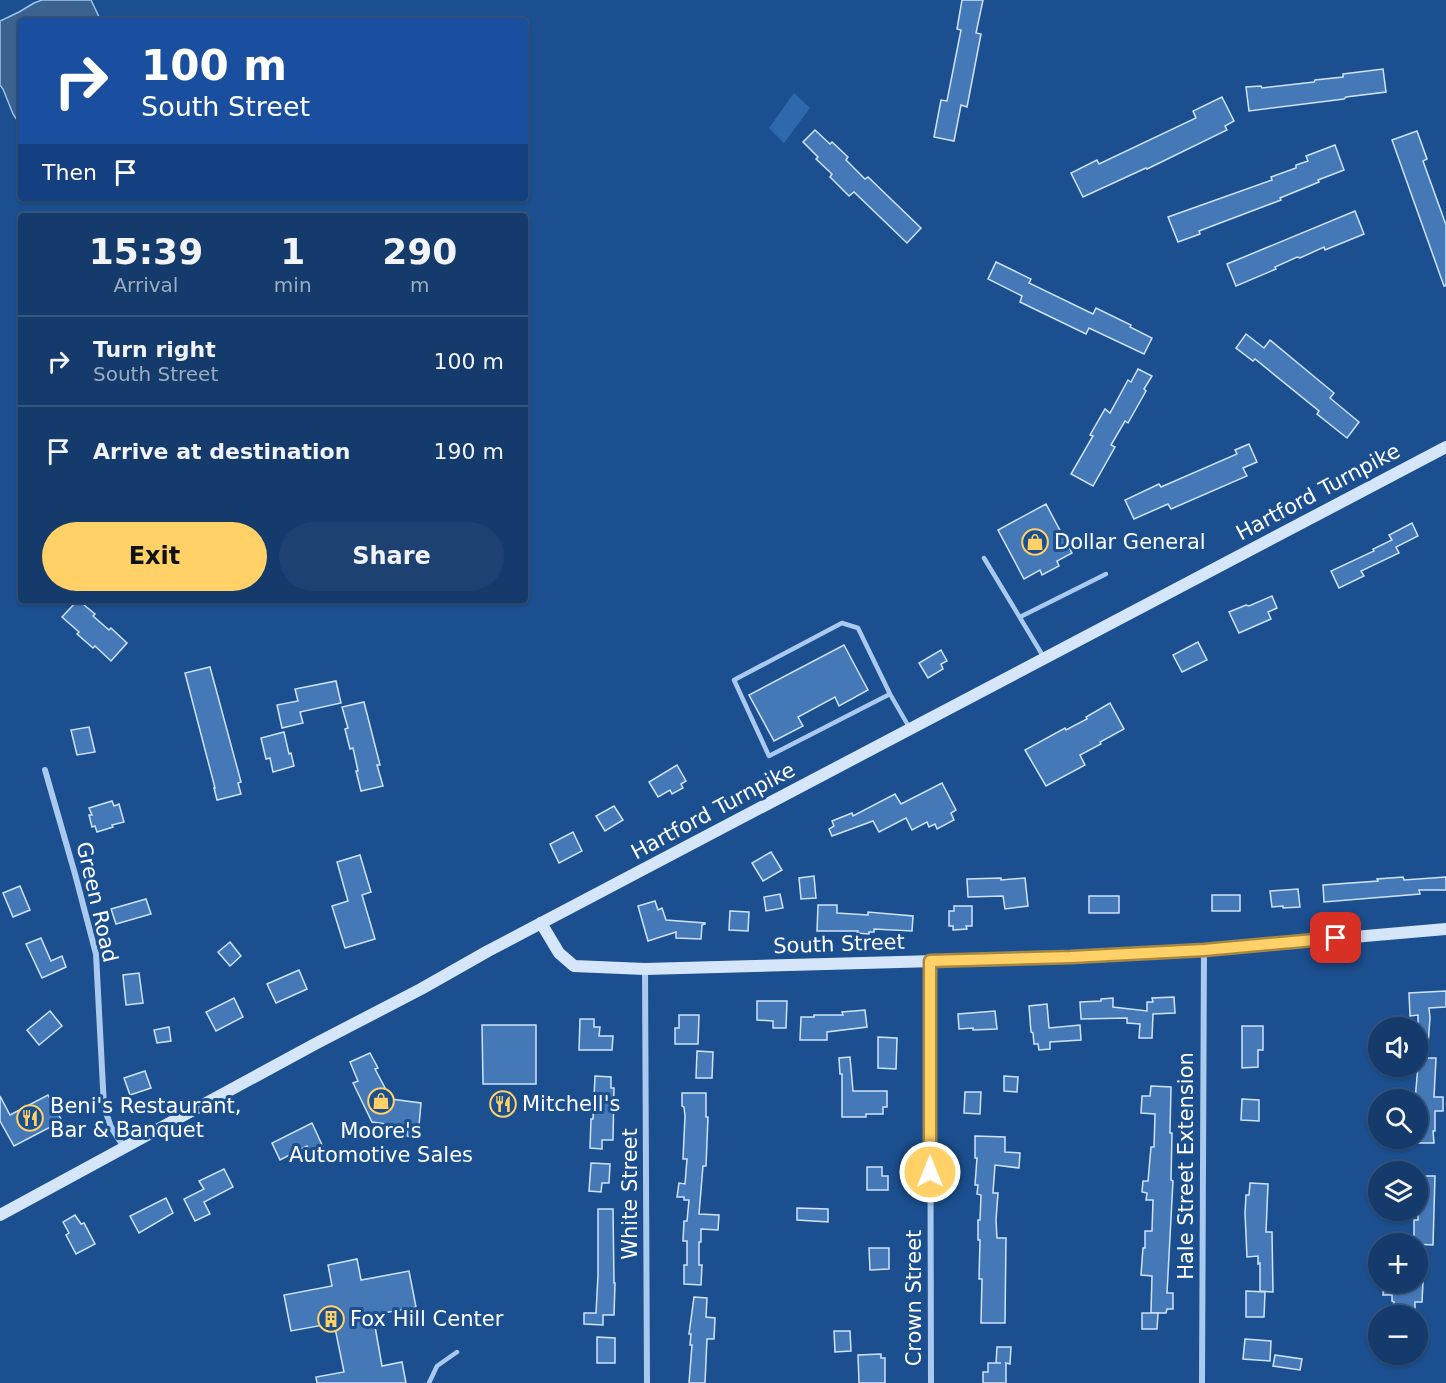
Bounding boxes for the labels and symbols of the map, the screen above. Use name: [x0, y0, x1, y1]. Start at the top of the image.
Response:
street label: Hartford Turnpike: [1232, 439, 1404, 545]
shop icon: Dollar General: [1020, 527, 1050, 557]
place label: Dollar General: [1054, 530, 1206, 554]
street label: Hartford Turnpike: [627, 758, 799, 864]
street label: Green Road: [71, 839, 123, 965]
pin: [1310, 912, 1361, 963]
street label: South Street: [773, 930, 905, 958]
street label: Hale Street Extension: [1174, 1052, 1198, 1280]
shop icon: Moore's Automotive Sales: [366, 1086, 396, 1116]
restaurant icon: Mitchell's: [488, 1089, 518, 1119]
place label: Mitchell's: [522, 1092, 620, 1116]
place label: Beni's Restaurant, Bar & Banquet: [50, 1094, 242, 1142]
restaurant icon: Beni's Restaurant, Bar & Banquet: [15, 1103, 45, 1133]
place label: Moore's Automotive Sales: [289, 1119, 473, 1167]
street label: White Street: [618, 1128, 642, 1260]
position arrow: [898, 1140, 962, 1204]
street label: Crown Street: [902, 1230, 926, 1366]
building icon: Fox Hill Center: [316, 1304, 346, 1334]
place label: Fox Hill Center: [350, 1307, 504, 1331]

